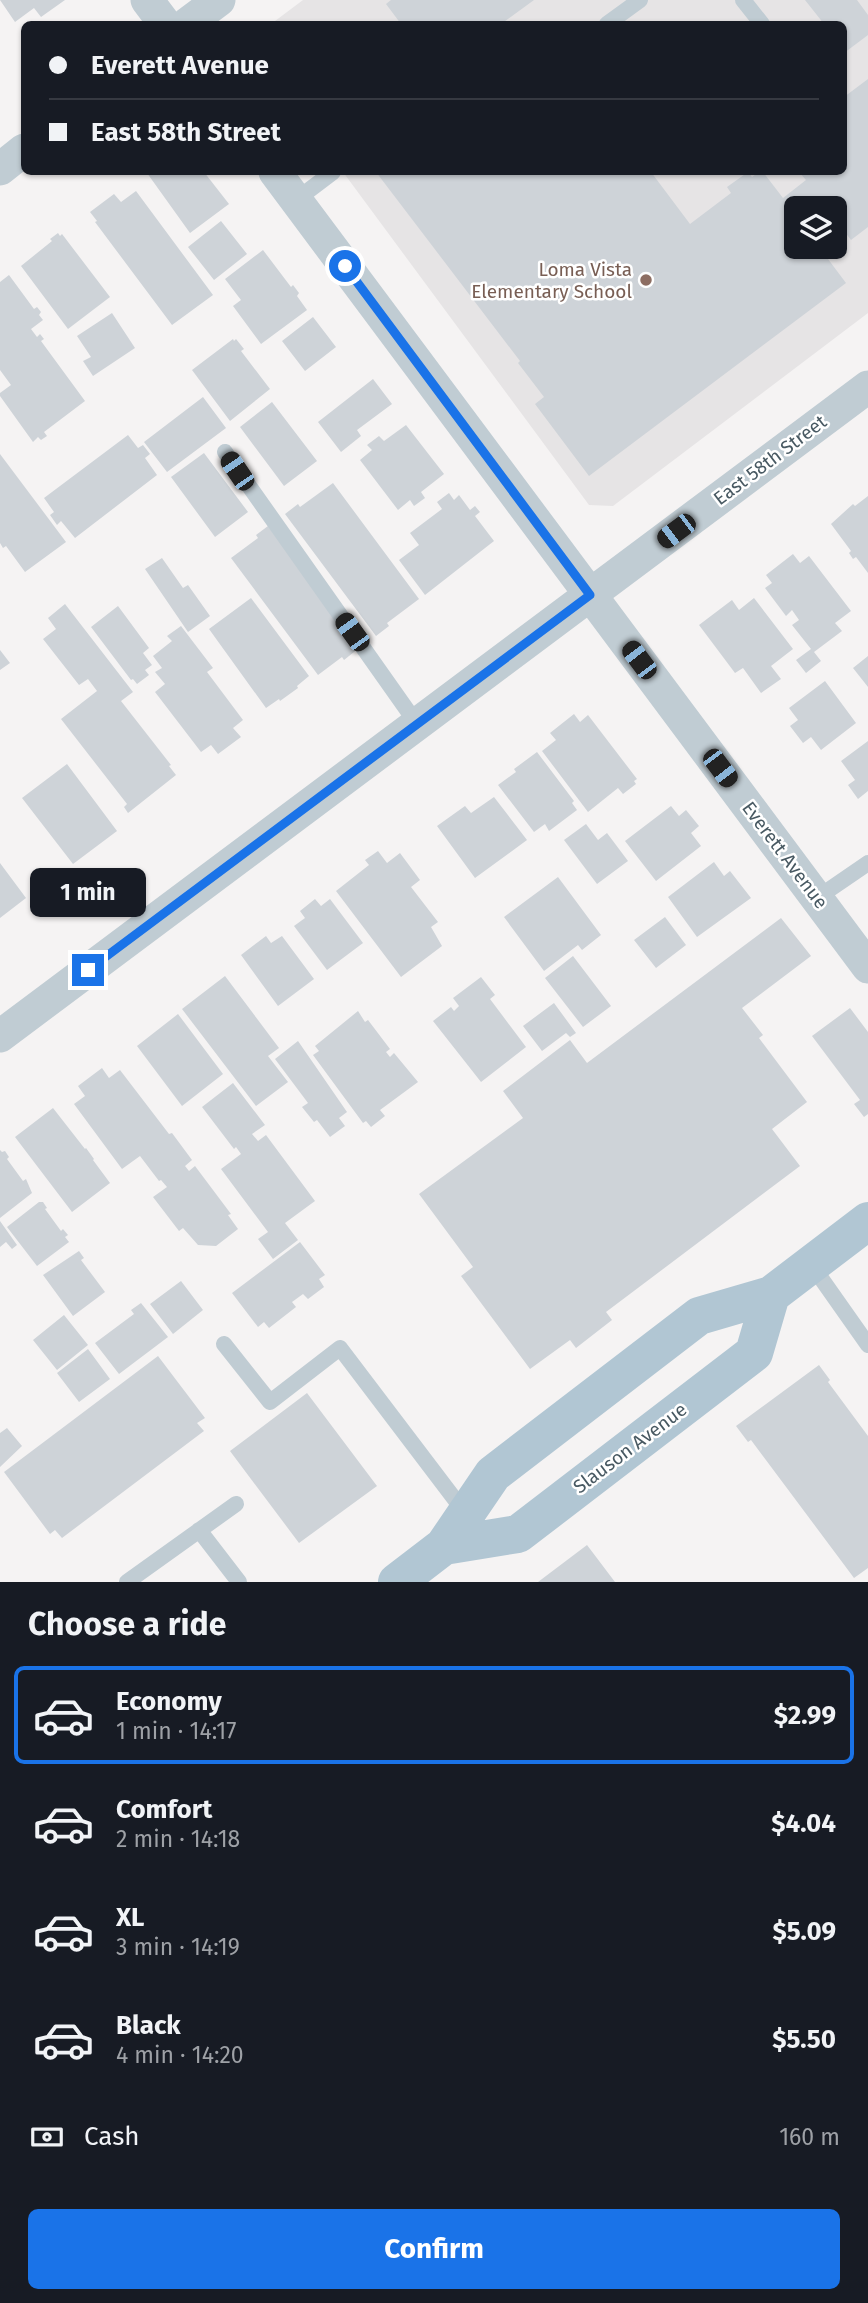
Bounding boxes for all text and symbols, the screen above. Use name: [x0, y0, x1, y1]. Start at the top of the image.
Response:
text: Everett Avenue: [91, 50, 269, 81]
text: East 58th Street: [91, 117, 281, 148]
map controls: [784, 196, 847, 259]
button: layers: [784, 196, 847, 259]
route start: [329, 250, 361, 282]
place label: Loma Vista Elementary School: [471, 258, 632, 303]
marker: Loma Vista Elementary School: [638, 272, 654, 288]
street label: East 58th Street: [709, 410, 831, 510]
car: [217, 448, 258, 494]
car: [653, 510, 700, 552]
car: [332, 609, 373, 655]
car: [618, 637, 661, 683]
car: [699, 745, 742, 791]
street label: Everett Avenue: [737, 797, 833, 913]
callout: 1 min: [30, 869, 146, 918]
text: 1 min: [60, 878, 116, 906]
route end: [72, 954, 104, 986]
street label: Slauson Avenue: [569, 1398, 691, 1498]
text: Choose a ride: [28, 1605, 226, 1643]
icon: car: [32, 1684, 95, 1747]
text: Economy: [116, 1686, 222, 1717]
text: $2.99: [774, 1700, 836, 1731]
text: 1 min · 14:17: [116, 1717, 236, 1745]
icon: car: [32, 1792, 95, 1855]
text: Comfort: [116, 1794, 212, 1825]
text: $4.04: [771, 1808, 836, 1839]
text: 2 min · 14:18: [116, 1825, 240, 1853]
icon: car: [32, 1900, 95, 1963]
text: XL: [116, 1902, 144, 1933]
text: $5.09: [772, 1916, 836, 1947]
text: 3 min · 14:19: [116, 1933, 240, 1961]
icon: car: [32, 2008, 95, 2071]
text: Black: [116, 2010, 181, 2041]
text: $5.50: [772, 2024, 836, 2055]
text: 4 min · 14:20: [116, 2041, 244, 2069]
icon: cash: [28, 2118, 66, 2156]
text: Cash: [84, 2121, 140, 2152]
text: 160 m: [779, 2123, 840, 2151]
button: Confirm: [28, 2209, 840, 2289]

